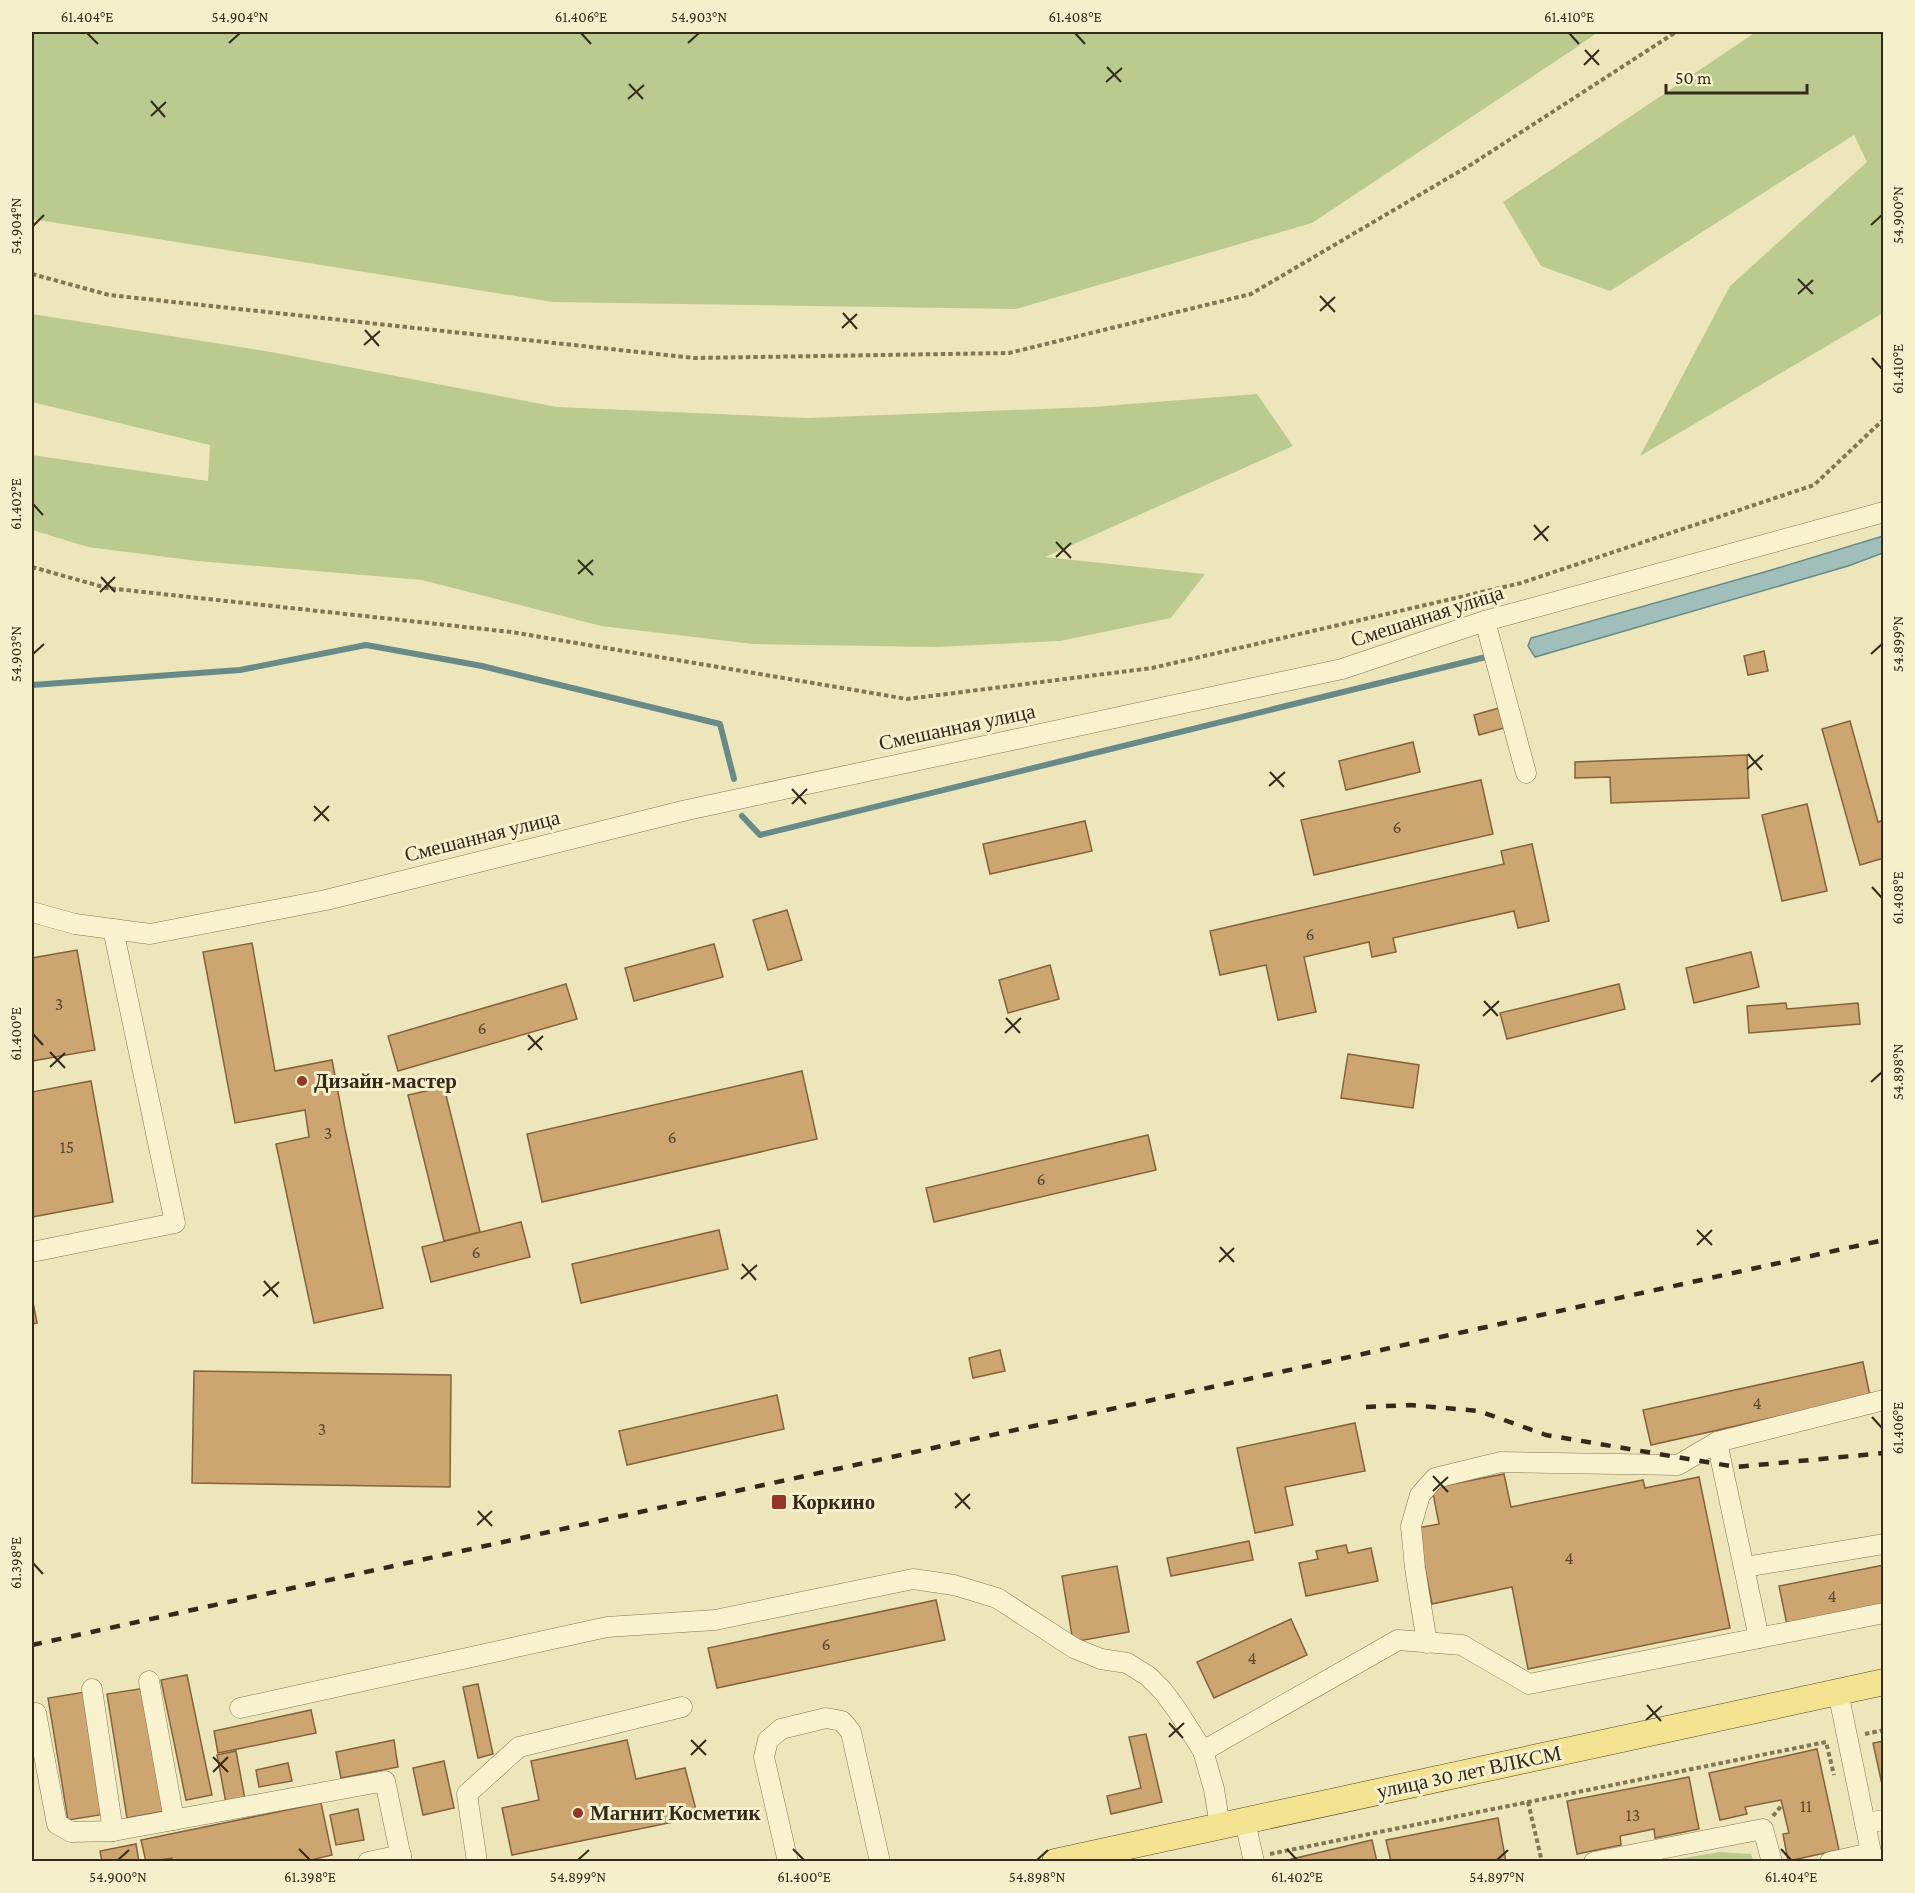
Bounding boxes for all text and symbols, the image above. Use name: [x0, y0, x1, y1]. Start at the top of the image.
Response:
text: 61.404°E: [61, 9, 113, 25]
text: 54.904°N: [212, 9, 269, 25]
text: 61.406°E: [555, 9, 607, 25]
text: 54.903°N: [671, 9, 727, 25]
text: 61.408°E: [1048, 9, 1102, 25]
text: 61.410°E: [1544, 9, 1594, 25]
scale bar: [1666, 57, 1807, 95]
text: 50 m: [1675, 68, 1712, 88]
text: 54.900°N: [1890, 186, 1906, 244]
text: 54.904°N: [8, 197, 24, 254]
text: 61.410°E: [1890, 344, 1906, 394]
text: 61.402°E: [8, 478, 24, 530]
street label: Смешанная улица: [1348, 580, 1507, 652]
text: 54.899°N: [1890, 616, 1906, 672]
text: 54.903°N: [8, 626, 24, 682]
street label: Смешанная улица: [877, 699, 1038, 755]
street label: Смешанная улица: [402, 805, 563, 867]
house number: 6: [1392, 817, 1402, 837]
text: 61.408°E: [1890, 871, 1906, 925]
house number: 6: [1305, 924, 1315, 944]
house number: 3: [55, 994, 63, 1014]
text: 61.400°E: [8, 1007, 24, 1061]
house number: 6: [477, 1018, 487, 1038]
text: 54.898°N: [1890, 1044, 1906, 1100]
place label: Дизайн-мастер: [314, 1069, 457, 1093]
marker: Дизайн-мастер: [295, 1074, 309, 1088]
house number: 3: [324, 1123, 332, 1143]
house number: 6: [667, 1127, 677, 1147]
house number: 15: [60, 1137, 74, 1157]
house number: 6: [1036, 1169, 1046, 1189]
house number: 6: [471, 1242, 481, 1262]
house number: 4: [1752, 1393, 1762, 1413]
text: 61.406°E: [1890, 1402, 1906, 1454]
house number: 3: [318, 1419, 326, 1439]
place label: Коркино: [792, 1490, 875, 1514]
marker: Коркино: [770, 1493, 788, 1511]
text: 61.398°E: [8, 1537, 24, 1589]
house number: 4: [1564, 1548, 1574, 1568]
house number: 4: [1827, 1586, 1837, 1606]
house number: 6: [821, 1634, 831, 1654]
house number: 4: [1247, 1648, 1257, 1668]
street label: улица 30 лет ВЛКСМ: [1375, 1741, 1564, 1803]
house number: 11: [1800, 1796, 1812, 1816]
place label: Магнит Косметик: [590, 1801, 761, 1825]
house number: 13: [1626, 1805, 1640, 1825]
marker: Магнит Косметик: [571, 1806, 585, 1820]
text: 54.900°N: [89, 1869, 147, 1885]
text: 61.398°E: [284, 1869, 336, 1885]
text: 54.899°N: [550, 1869, 606, 1885]
text: 61.400°E: [777, 1869, 831, 1885]
text: 54.898°N: [1009, 1869, 1065, 1885]
text: 61.402°E: [1271, 1869, 1323, 1885]
text: 54.897°N: [1469, 1869, 1525, 1885]
text: 61.404°E: [1765, 1869, 1817, 1885]

